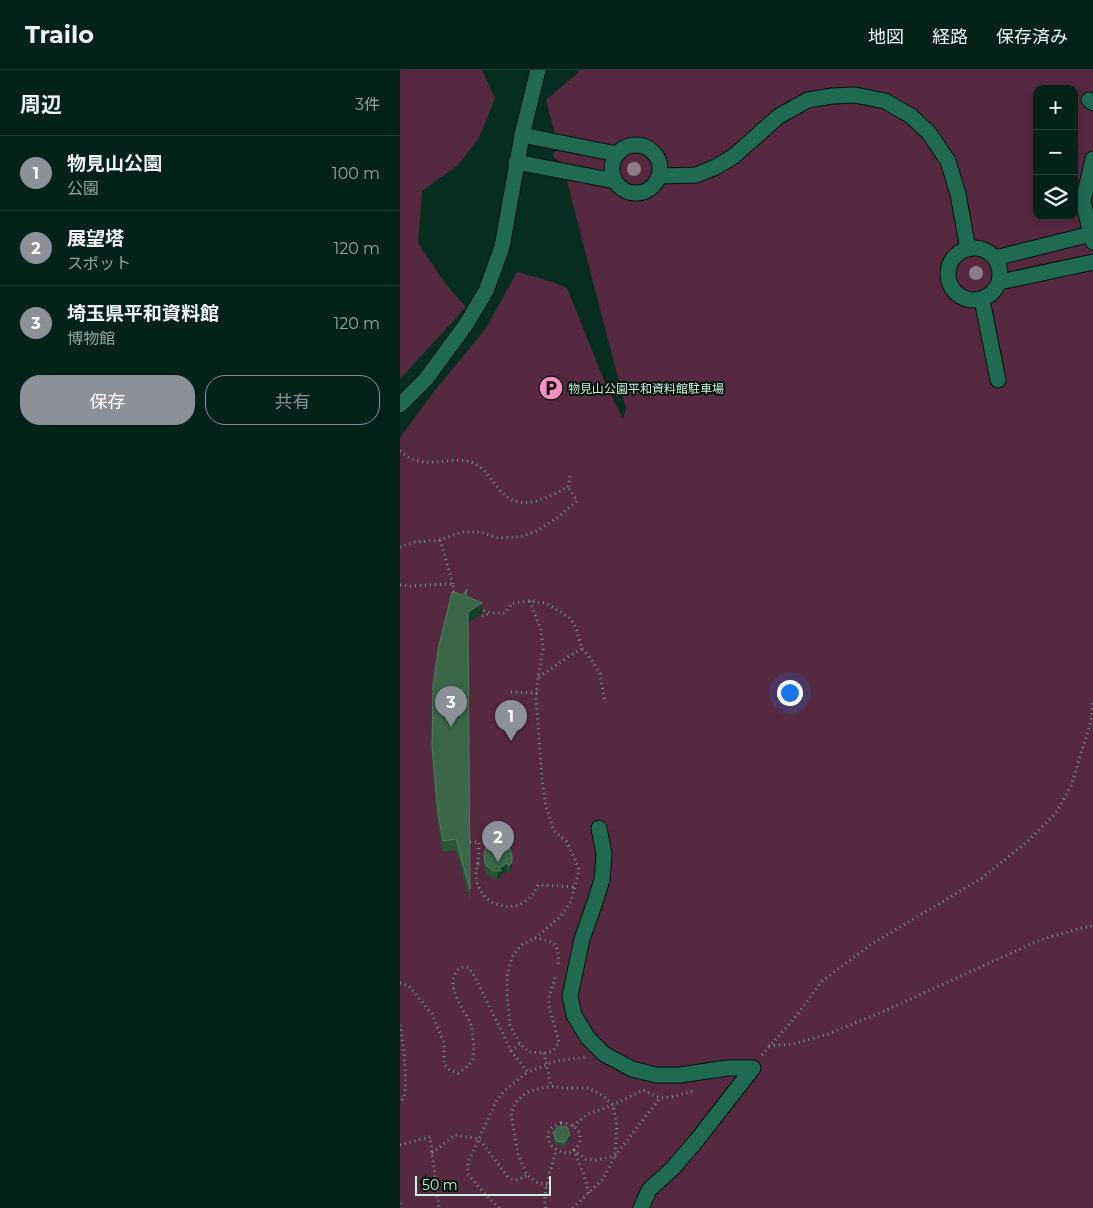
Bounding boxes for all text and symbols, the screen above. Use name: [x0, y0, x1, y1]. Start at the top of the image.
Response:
text: Trailo: [25, 20, 94, 49]
text: 地図: [868, 26, 904, 48]
text: 経路: [932, 26, 968, 48]
text: 保存済み: [996, 26, 1068, 48]
map controls: [1033, 85, 1078, 220]
button: +: [1033, 85, 1078, 130]
text: 周辺: [20, 92, 62, 117]
text: 3件: [355, 95, 380, 114]
button: −: [1033, 130, 1078, 175]
text: 物見山公園: [67, 152, 162, 175]
text: 1: [33, 164, 39, 183]
text: 100 m: [332, 164, 380, 183]
button: layers: [1033, 175, 1078, 220]
text: 公園: [67, 179, 99, 198]
text: 展望塔: [67, 227, 124, 250]
text: 2: [31, 239, 41, 258]
text: 120 m: [333, 239, 380, 258]
text: スポット: [67, 254, 131, 273]
text: 埼玉県平和資料館: [67, 302, 219, 325]
text: 3: [31, 314, 41, 333]
text: 120 m: [333, 314, 380, 333]
text: 博物館: [67, 329, 115, 348]
button: 保存: [20, 375, 195, 425]
button: 共有: [205, 375, 380, 425]
parking icon: 物見山公園平和資料館駐車場: [538, 375, 564, 401]
place label: 物見山公園平和資料館駐車場: [568, 381, 724, 396]
your location: [777, 680, 803, 706]
pin: 3: [435, 686, 467, 727]
pin: 1: [495, 700, 527, 741]
pin: 2: [482, 821, 514, 862]
scale bar: [415, 1173, 551, 1196]
text: 50 m: [422, 1176, 458, 1194]

